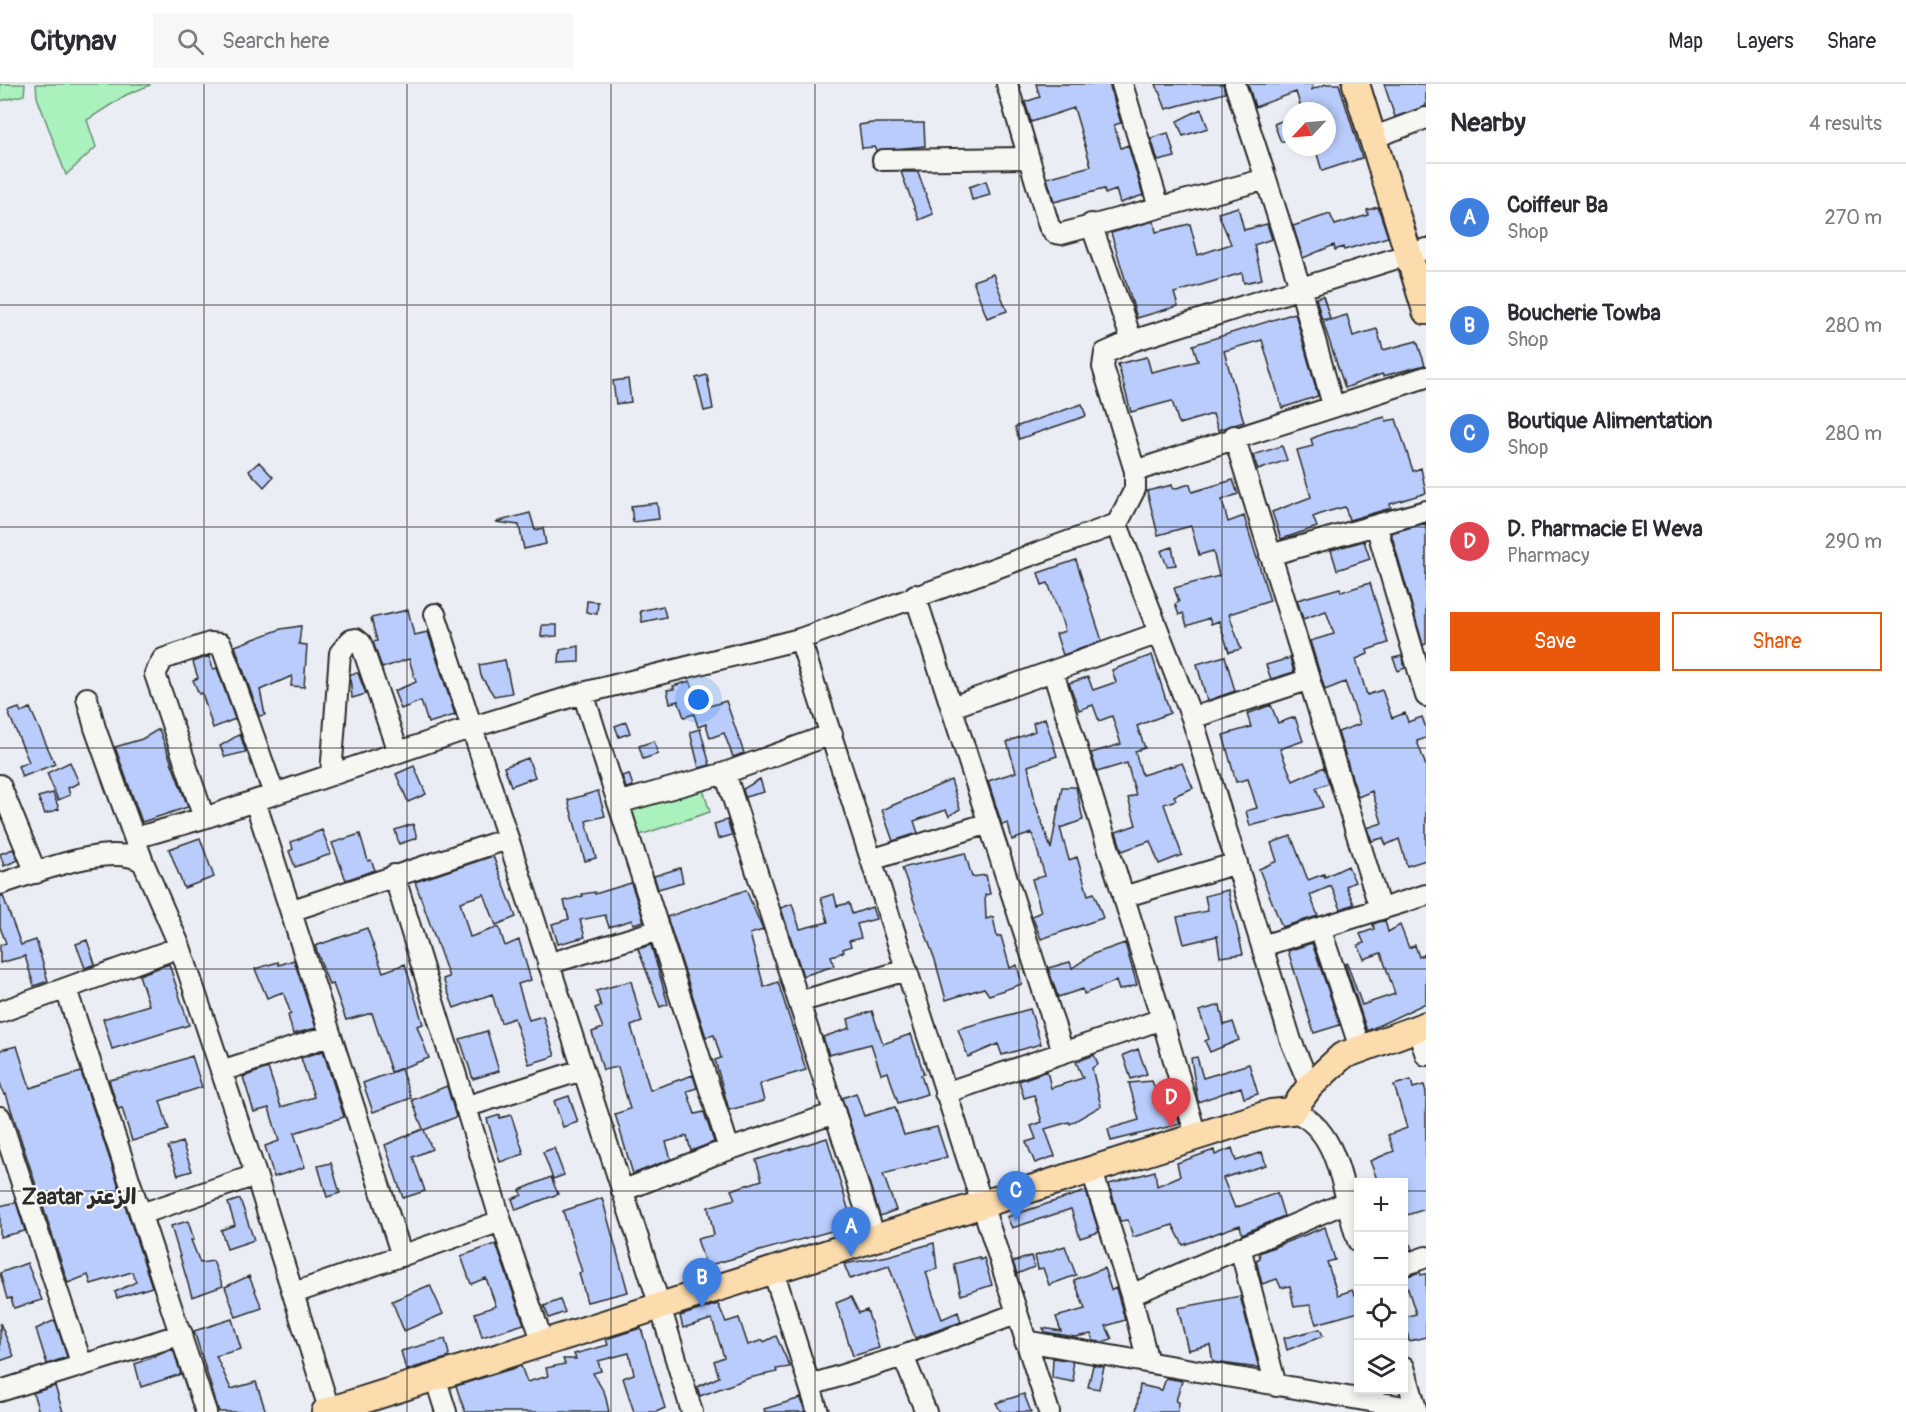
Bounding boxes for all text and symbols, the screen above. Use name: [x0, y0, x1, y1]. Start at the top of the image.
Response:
search box: [153, 14, 573, 68]
text: Citynav: [30, 24, 117, 59]
icon: search: [174, 25, 207, 58]
text: Search here: [222, 27, 329, 55]
text: Map: [1668, 28, 1703, 55]
text: Layers: [1736, 28, 1794, 55]
text: Share: [1827, 28, 1876, 55]
north arrow: [1282, 102, 1336, 156]
text: Nearby: [1450, 107, 1526, 139]
text: 4 results: [1809, 111, 1882, 136]
text: Coiffeur Ba: [1507, 191, 1608, 219]
text: A: [1463, 205, 1476, 230]
text: 270 m: [1824, 205, 1882, 230]
text: Shop: [1507, 219, 1548, 244]
text: Boucherie Towba: [1507, 299, 1661, 327]
text: B: [1464, 313, 1475, 338]
text: 280 m: [1825, 313, 1882, 338]
text: Shop: [1507, 327, 1548, 352]
text: Boutique Alimentation: [1507, 407, 1712, 435]
text: C: [1463, 421, 1476, 446]
text: 280 m: [1825, 421, 1882, 446]
text: Shop: [1507, 435, 1548, 460]
text: D. Pharmacie El Weva: [1507, 515, 1703, 543]
text: D: [1463, 529, 1476, 554]
text: 290 m: [1825, 529, 1882, 554]
text: Pharmacy: [1507, 543, 1590, 568]
button: Save: [1450, 612, 1660, 671]
button: Share: [1672, 612, 1882, 671]
your location: [684, 685, 713, 714]
pin: D: [1152, 1078, 1190, 1128]
pin: C: [996, 1172, 1036, 1221]
map controls: [1354, 1178, 1408, 1394]
button: +: [1354, 1178, 1408, 1232]
district label: Zaatar الزعتر: [22, 1183, 136, 1211]
pin: A: [832, 1208, 870, 1257]
button: −: [1354, 1232, 1408, 1286]
pin: B: [682, 1258, 722, 1308]
button: locate: [1354, 1286, 1408, 1340]
button: layers: [1354, 1340, 1408, 1394]

